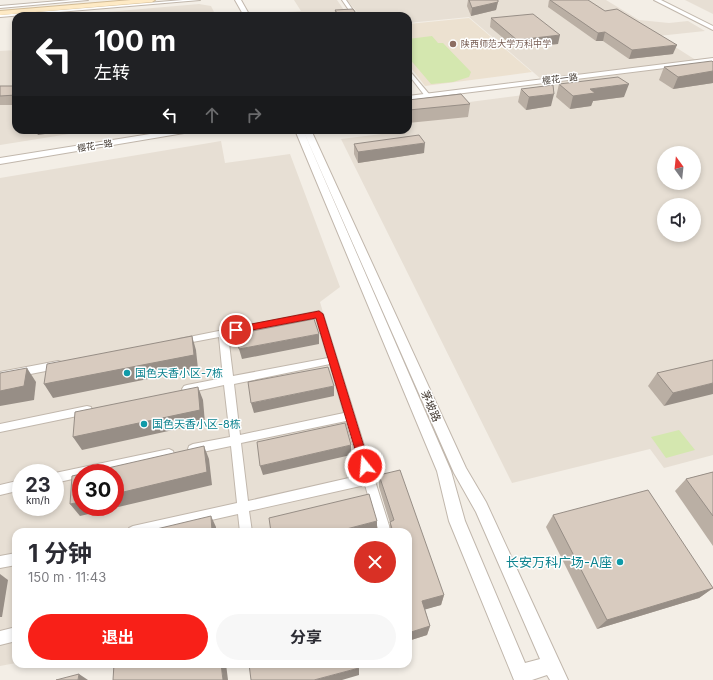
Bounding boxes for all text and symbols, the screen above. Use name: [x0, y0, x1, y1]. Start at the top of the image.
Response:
text: 100 m: [94, 24, 176, 58]
icon: left: [28, 28, 80, 80]
place label: 陕西师范大学万科中学: [461, 38, 551, 49]
marker: 陕西师范大学万科中学: [448, 39, 458, 49]
text: 左转: [94, 62, 130, 83]
street label: 樱花一路: [541, 71, 578, 86]
icon: left: [159, 104, 181, 126]
icon: ahead: [201, 104, 223, 126]
icon: right: [243, 104, 265, 126]
street label: 樱花一路: [76, 137, 114, 154]
north arrow: [657, 146, 701, 190]
map controls: [657, 146, 701, 242]
button: sound: [657, 198, 701, 242]
pin: [219, 313, 253, 347]
icon: arrive: [225, 319, 247, 341]
place label: 国色天香小区-7栋: [135, 366, 223, 380]
marker: 国色天香小区-7栋: [122, 368, 132, 378]
street label: 茅坡路: [418, 388, 444, 424]
place label: 国色天香小区-8栋: [152, 417, 241, 431]
marker: 国色天香小区-8栋: [139, 419, 149, 429]
position arrow: [344, 445, 386, 487]
speed limit sign: 30: [72, 464, 124, 516]
text: 23: [25, 473, 51, 497]
text: km/h: [26, 494, 50, 506]
text: 1 分钟: [28, 539, 92, 568]
button: close: [354, 541, 396, 583]
place label: 长安万科广场-A座: [506, 554, 612, 570]
marker: 长安万科广场-A座: [615, 557, 625, 567]
text: 150 m · 11:43: [28, 569, 106, 585]
button: 退出: [28, 614, 208, 660]
button: 分享: [216, 614, 396, 660]

